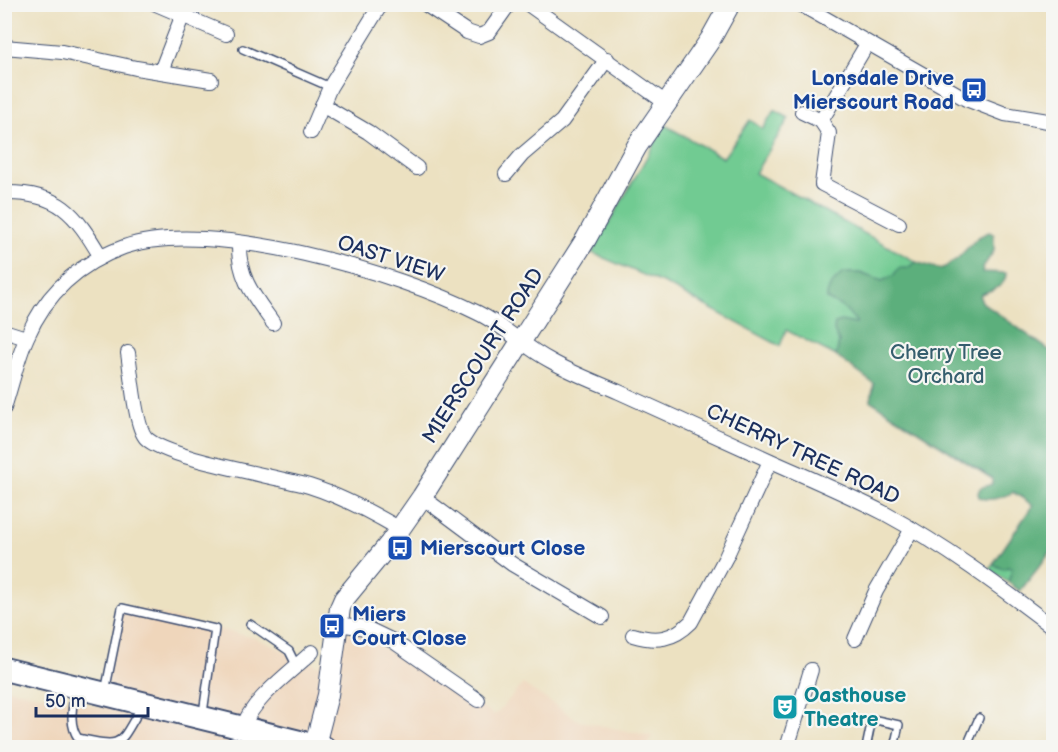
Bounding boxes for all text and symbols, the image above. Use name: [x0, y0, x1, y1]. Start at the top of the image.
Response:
place label: Lonsdale Drive Mierscourt Road: [793, 66, 954, 115]
bus stop icon: Lonsdale Drive Mierscourt Road: [959, 75, 989, 105]
street label: OAST VIEW: [335, 230, 447, 288]
street label: MIERSCOURT ROAD: [417, 264, 549, 448]
park label: Cherry Tree Orchard: [890, 340, 1002, 389]
street label: CHERRY TREE ROAD: [702, 398, 904, 510]
bus stop icon: Mierscourt Close: [385, 533, 415, 563]
place label: Mierscourt Close: [420, 536, 585, 561]
place label: Miers Court Close: [352, 602, 467, 651]
bus stop icon: Miers Court Close: [317, 611, 347, 641]
scale bar: [36, 680, 148, 718]
place label: Oasthouse Theatre: [804, 683, 906, 732]
text: 50 m: [45, 691, 86, 712]
theatre icon: Oasthouse Theatre: [770, 692, 800, 722]

